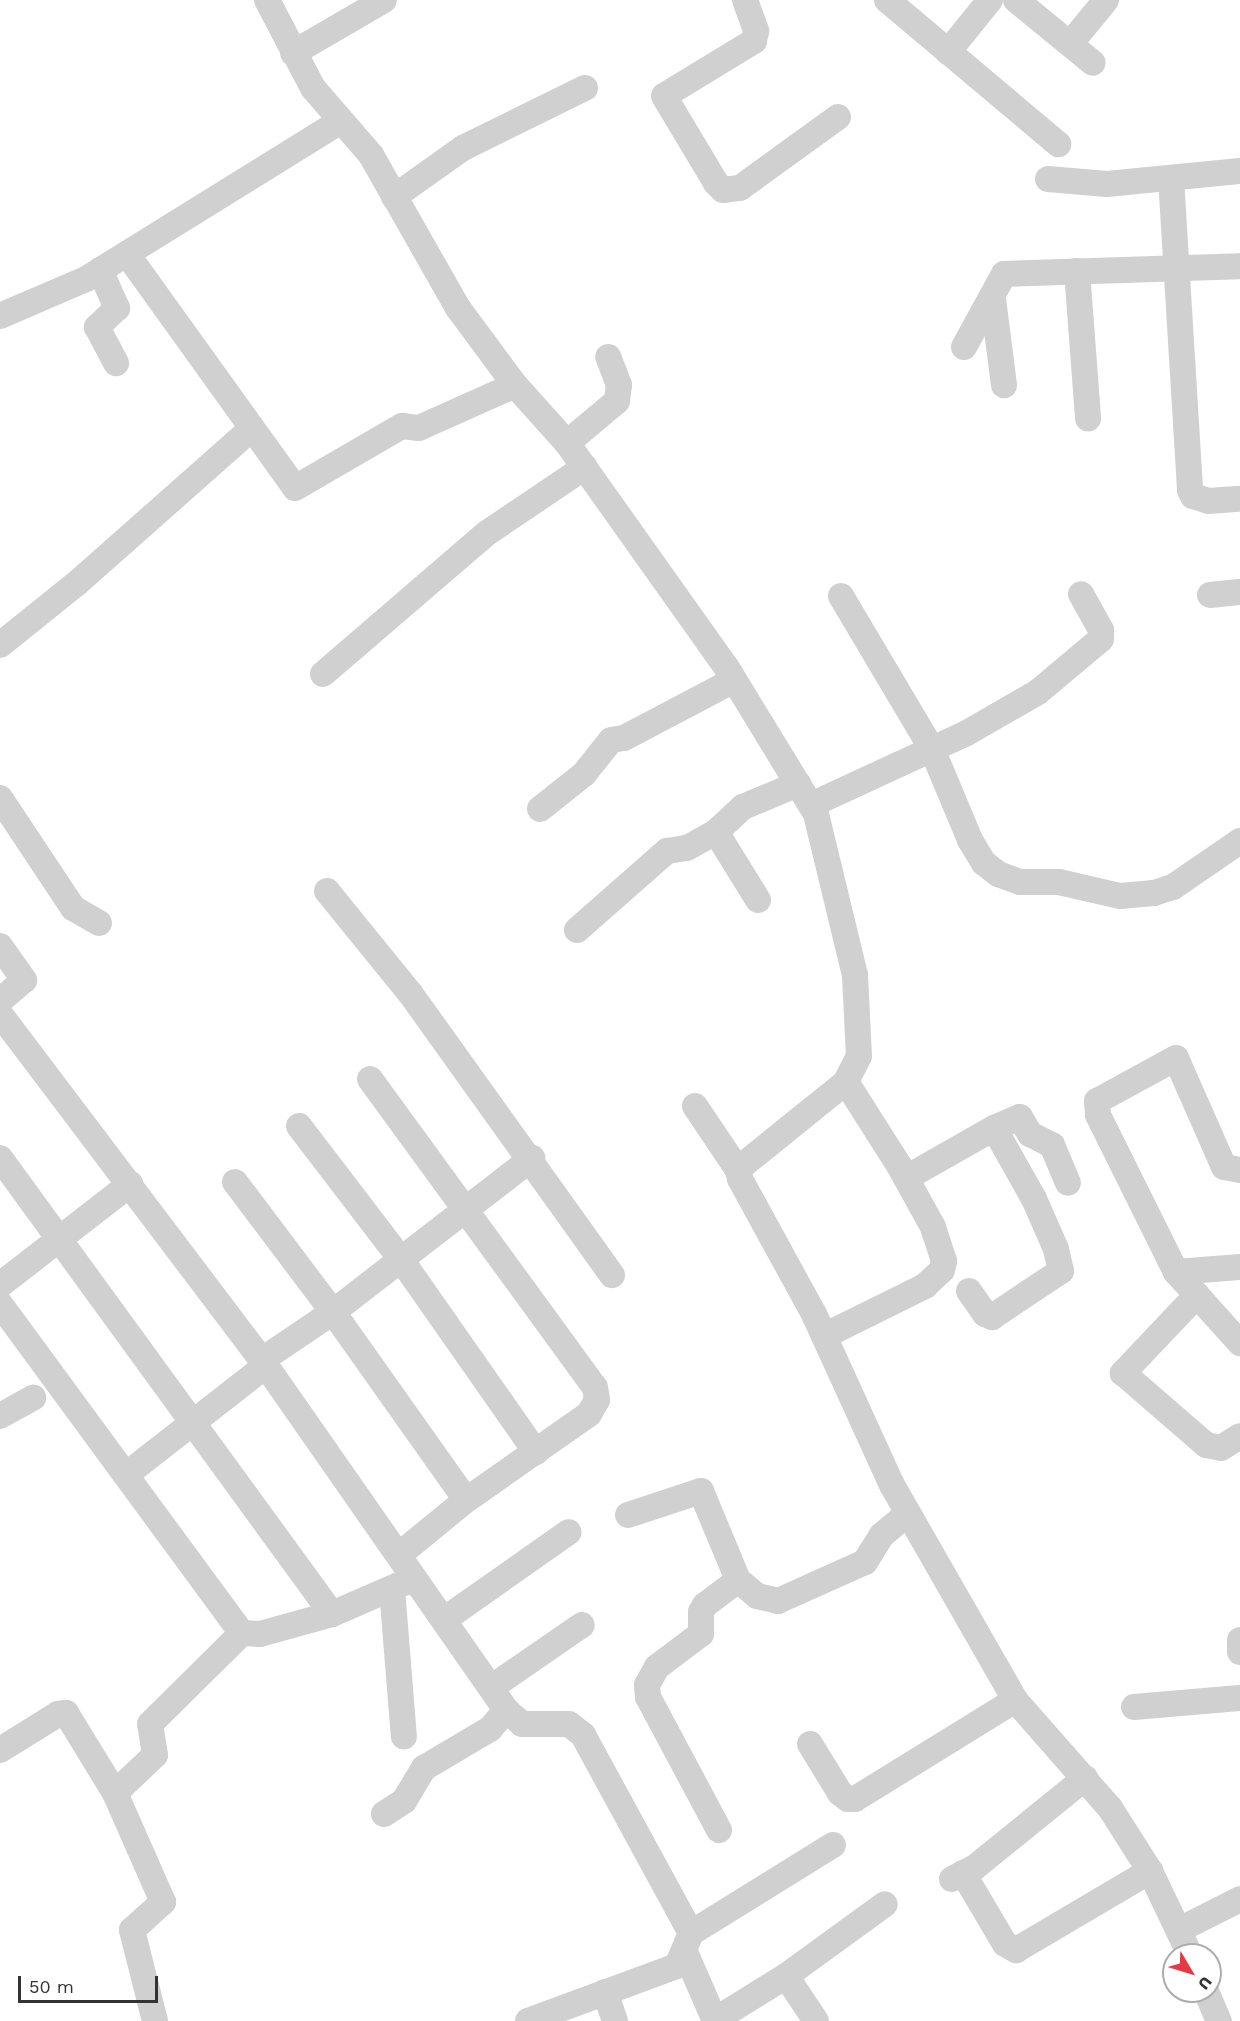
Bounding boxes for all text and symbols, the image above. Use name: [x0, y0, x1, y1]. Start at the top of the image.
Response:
north arrow: [1162, 1943, 1222, 2003]
scale bar: [21, 1964, 160, 2002]
text: U: [1194, 1973, 1216, 1993]
text: 50 m: [29, 1976, 74, 1997]

